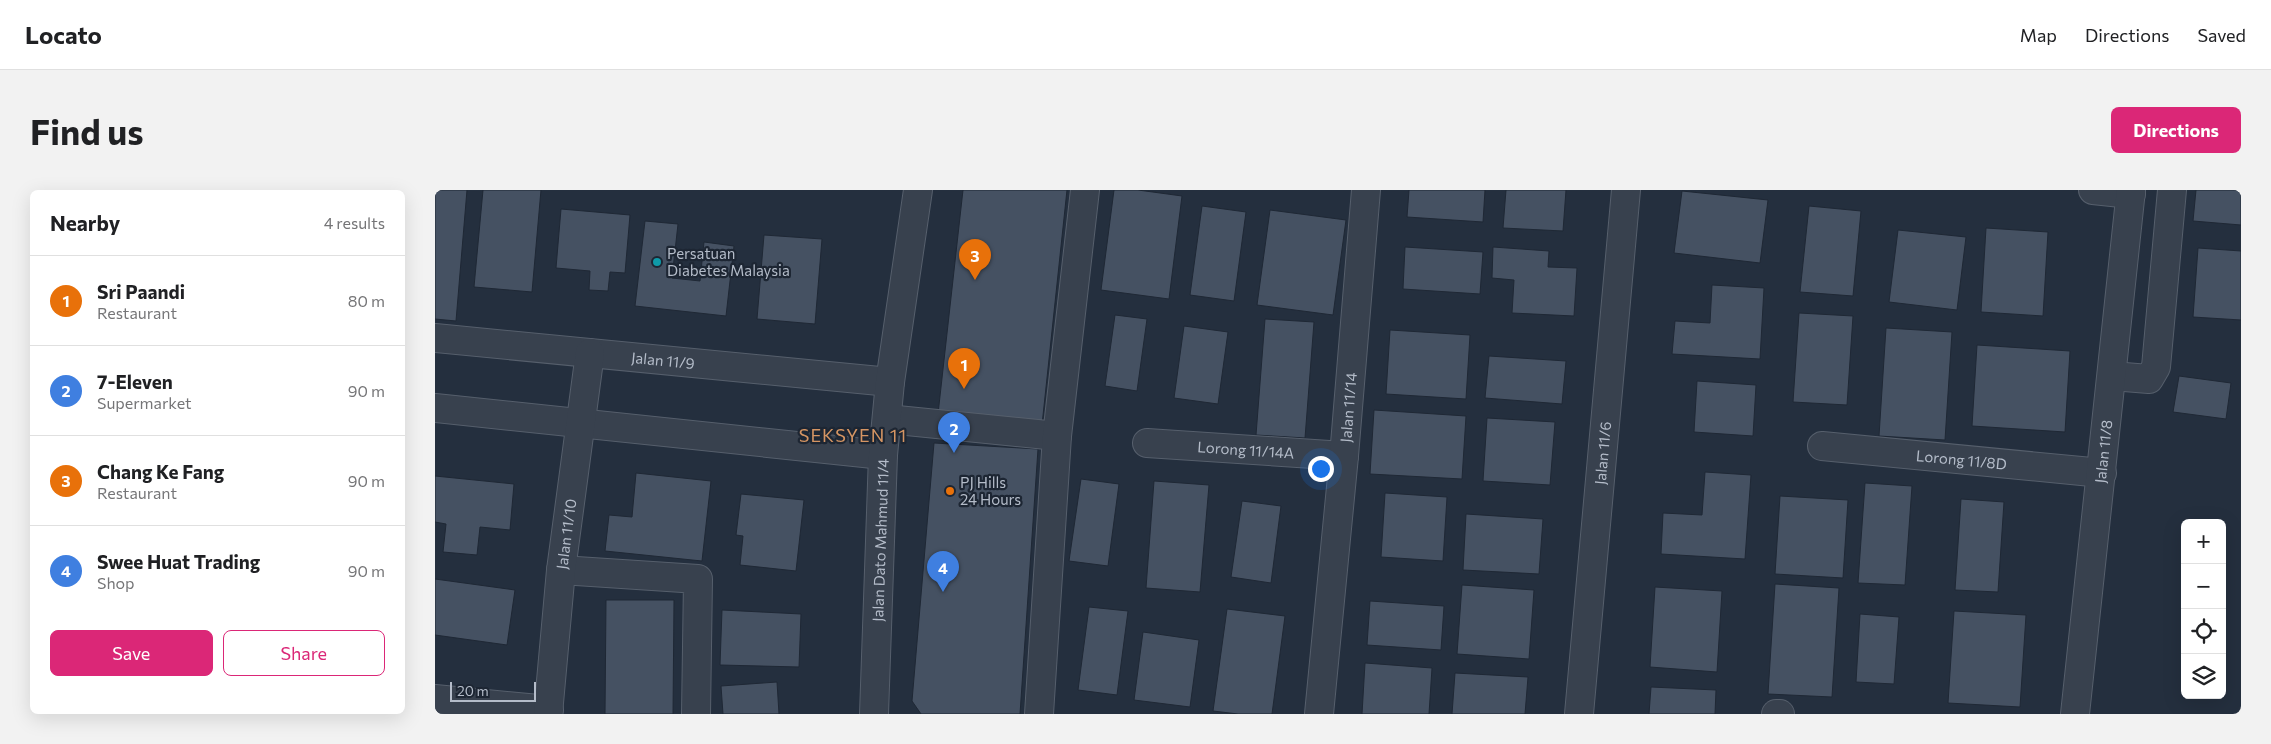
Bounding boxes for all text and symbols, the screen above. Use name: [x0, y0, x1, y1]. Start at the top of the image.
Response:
text: Locato: [25, 20, 102, 49]
text: Map: [2020, 24, 2057, 46]
text: Directions: [2085, 24, 2169, 46]
text: Saved: [2197, 24, 2246, 46]
button: Directions: [2111, 107, 2241, 153]
text: Find us: [30, 109, 144, 152]
text: Nearby: [50, 210, 120, 235]
text: 4 results: [324, 213, 385, 232]
pin: 3: [959, 239, 991, 280]
place label: Persatuan Diabetes Malaysia: [667, 244, 790, 279]
marker: Persatuan Diabetes Malaysia: [651, 256, 663, 268]
text: Sri Paandi: [97, 280, 185, 303]
text: 1: [62, 291, 70, 310]
text: 80 m: [348, 291, 385, 310]
text: Restaurant: [97, 303, 177, 322]
street label: Jalan 11/9: [630, 348, 695, 372]
pin: 1: [948, 348, 980, 389]
text: 7-Eleven: [97, 370, 173, 393]
street label: Jalan 11/14: [1336, 372, 1360, 443]
text: 2: [61, 381, 71, 400]
text: 90 m: [348, 381, 385, 400]
text: Supermarket: [97, 393, 192, 412]
pin: 2: [938, 412, 970, 453]
street label: Jalan 11/8: [2091, 419, 2115, 484]
street label: Jalan 11/6: [1591, 421, 1614, 486]
district label: SEKSYEN 11: [799, 424, 907, 446]
street label: Lorong 11/14A: [1197, 437, 1295, 462]
street label: Lorong 11/8D: [1915, 446, 2008, 473]
your location: [1308, 456, 1334, 482]
street label: Jalan Dato Mahmud 11/4: [868, 458, 892, 622]
text: Chang Ke Fang: [97, 460, 224, 483]
text: 3: [61, 471, 71, 490]
text: 90 m: [348, 471, 385, 490]
place label: PJ Hills 24 Hours: [960, 473, 1021, 508]
text: Restaurant: [97, 483, 177, 502]
marker: PJ Hills 24 Hours: [944, 485, 956, 497]
street label: Jalan 11/10: [552, 497, 579, 570]
map controls: [2181, 519, 2226, 699]
button: +: [2181, 519, 2226, 564]
text: Swee Huat Trading: [97, 550, 260, 573]
pin: 4: [927, 551, 959, 592]
text: 4: [61, 561, 71, 580]
text: 90 m: [348, 561, 385, 580]
button: −: [2181, 564, 2226, 609]
text: Shop: [97, 573, 135, 592]
button: locate: [2181, 609, 2226, 654]
button: Save: [50, 630, 213, 676]
button: Share: [223, 630, 385, 676]
button: layers: [2181, 654, 2226, 699]
scale bar: [450, 679, 536, 702]
text: 20 m: [457, 682, 489, 699]

